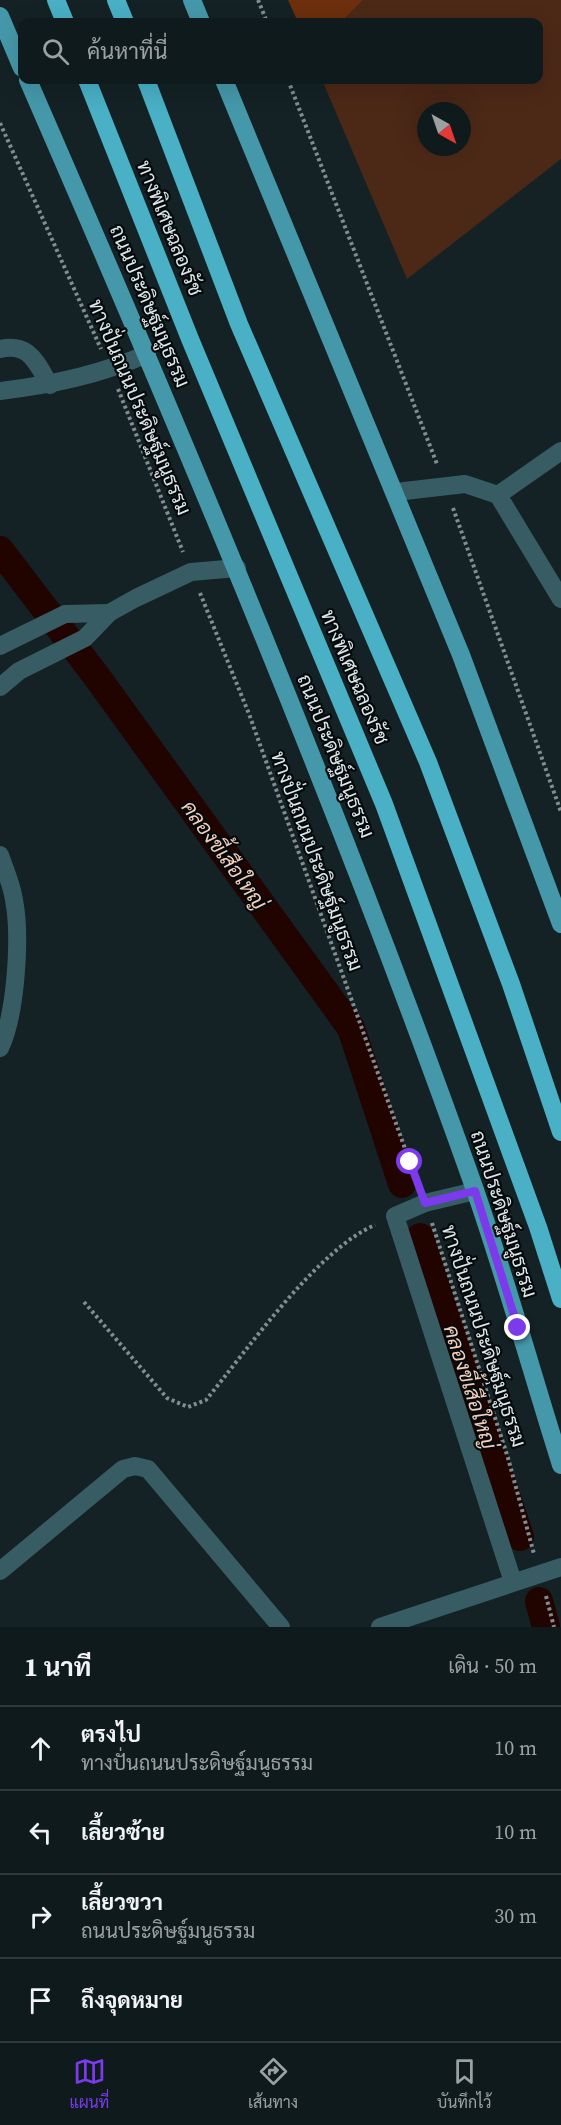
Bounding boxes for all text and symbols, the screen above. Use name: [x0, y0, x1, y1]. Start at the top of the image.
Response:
search box: [18, 18, 543, 84]
icon: search: [39, 35, 72, 68]
text: ค้นหาที่นี่: [87, 36, 167, 66]
north arrow: [417, 102, 471, 156]
street label: ทางพิเศษฉลองรัช: [130, 156, 210, 300]
street label: ถนนประดิษฐ์มนูธรรม: [102, 220, 197, 392]
street label: ทางปั่นถนนประดิษฐ์มนูธรรม: [81, 294, 200, 520]
street label: ทางพิเศษฉลองรัช: [314, 605, 396, 749]
street label: ถนนประดิษฐ์มนูธรรม: [289, 670, 382, 842]
street label: ทางปั่นถนนประดิษฐ์มนูธรรม: [263, 746, 372, 975]
water label: คลองขี้เสือใหญ่: [175, 791, 279, 916]
street label: ถนนประดิษฐ์มนูธรรม: [463, 1127, 544, 1301]
route start: [396, 1148, 422, 1174]
street label: ทางปั่นถนนประดิษฐ์มนูธรรม: [434, 1221, 535, 1451]
route end: [504, 1314, 530, 1340]
water label: คลองขี้เสือใหญ่: [437, 1319, 509, 1454]
text: 1 นาที: [24, 1649, 91, 1685]
text: เดิน · 50 m: [448, 1652, 537, 1680]
text: ตรงไป: [81, 1719, 141, 1749]
icon: ahead: [24, 1732, 57, 1765]
text: 10 m: [494, 1734, 537, 1762]
text: ทางปั่นถนนประดิษฐ์มนูธรรม: [81, 1749, 313, 1777]
icon: left: [24, 1816, 57, 1849]
text: เลี้ยวซ้าย: [81, 1817, 165, 1847]
text: 10 m: [494, 1818, 537, 1846]
text: เลี้ยวขวา: [81, 1887, 163, 1917]
icon: right: [24, 1900, 57, 1933]
text: 30 m: [494, 1902, 537, 1930]
text: ถนนประดิษฐ์มนูธรรม: [81, 1917, 255, 1945]
icon: arrive: [24, 1984, 57, 2017]
text: ถึงจุดหมาย: [81, 1985, 183, 2015]
tab: แผนที่: [69, 2055, 109, 2113]
tab: เส้นทาง: [248, 2055, 298, 2113]
tab: บันทึกไว้: [437, 2055, 492, 2113]

